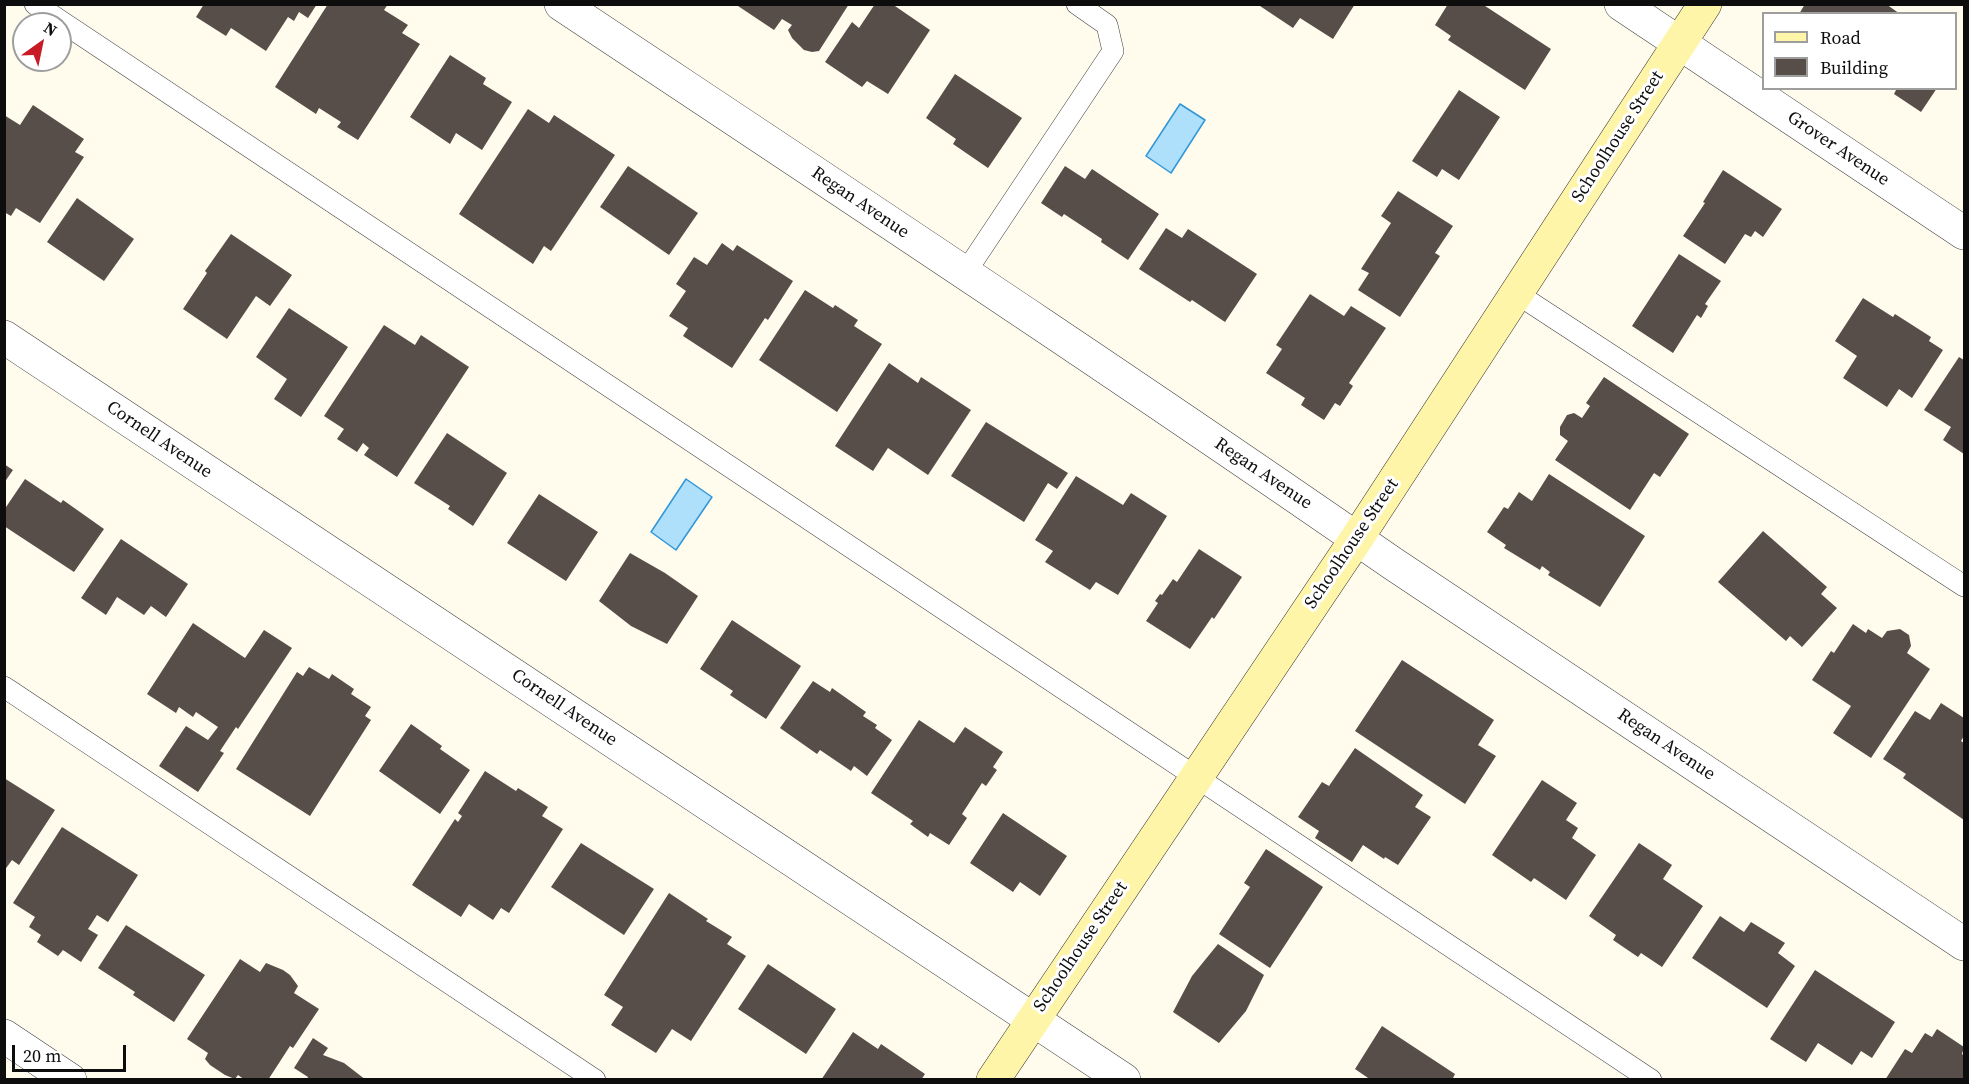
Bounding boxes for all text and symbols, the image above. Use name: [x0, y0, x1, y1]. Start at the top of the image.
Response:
north arrow: [12, 12, 72, 72]
legend: [1762, 12, 1957, 90]
text: N: [40, 16, 62, 41]
text: Road: [1820, 25, 1861, 50]
text: Building: [1820, 55, 1888, 80]
street label: Schoolhouse Street: [1567, 67, 1669, 207]
street label: Grover Avenue: [1783, 107, 1893, 191]
street label: Regan Avenue: [807, 162, 913, 244]
street label: Cornell Avenue: [102, 397, 216, 483]
street label: Regan Avenue: [1210, 433, 1316, 515]
street label: Schoolhouse Street: [1300, 475, 1404, 613]
street label: Cornell Avenue: [507, 665, 621, 751]
street label: Regan Avenue: [1613, 704, 1719, 786]
street label: Schoolhouse Street: [1029, 878, 1133, 1016]
scale bar: [15, 1033, 129, 1071]
text: 20 m: [23, 1043, 61, 1068]

